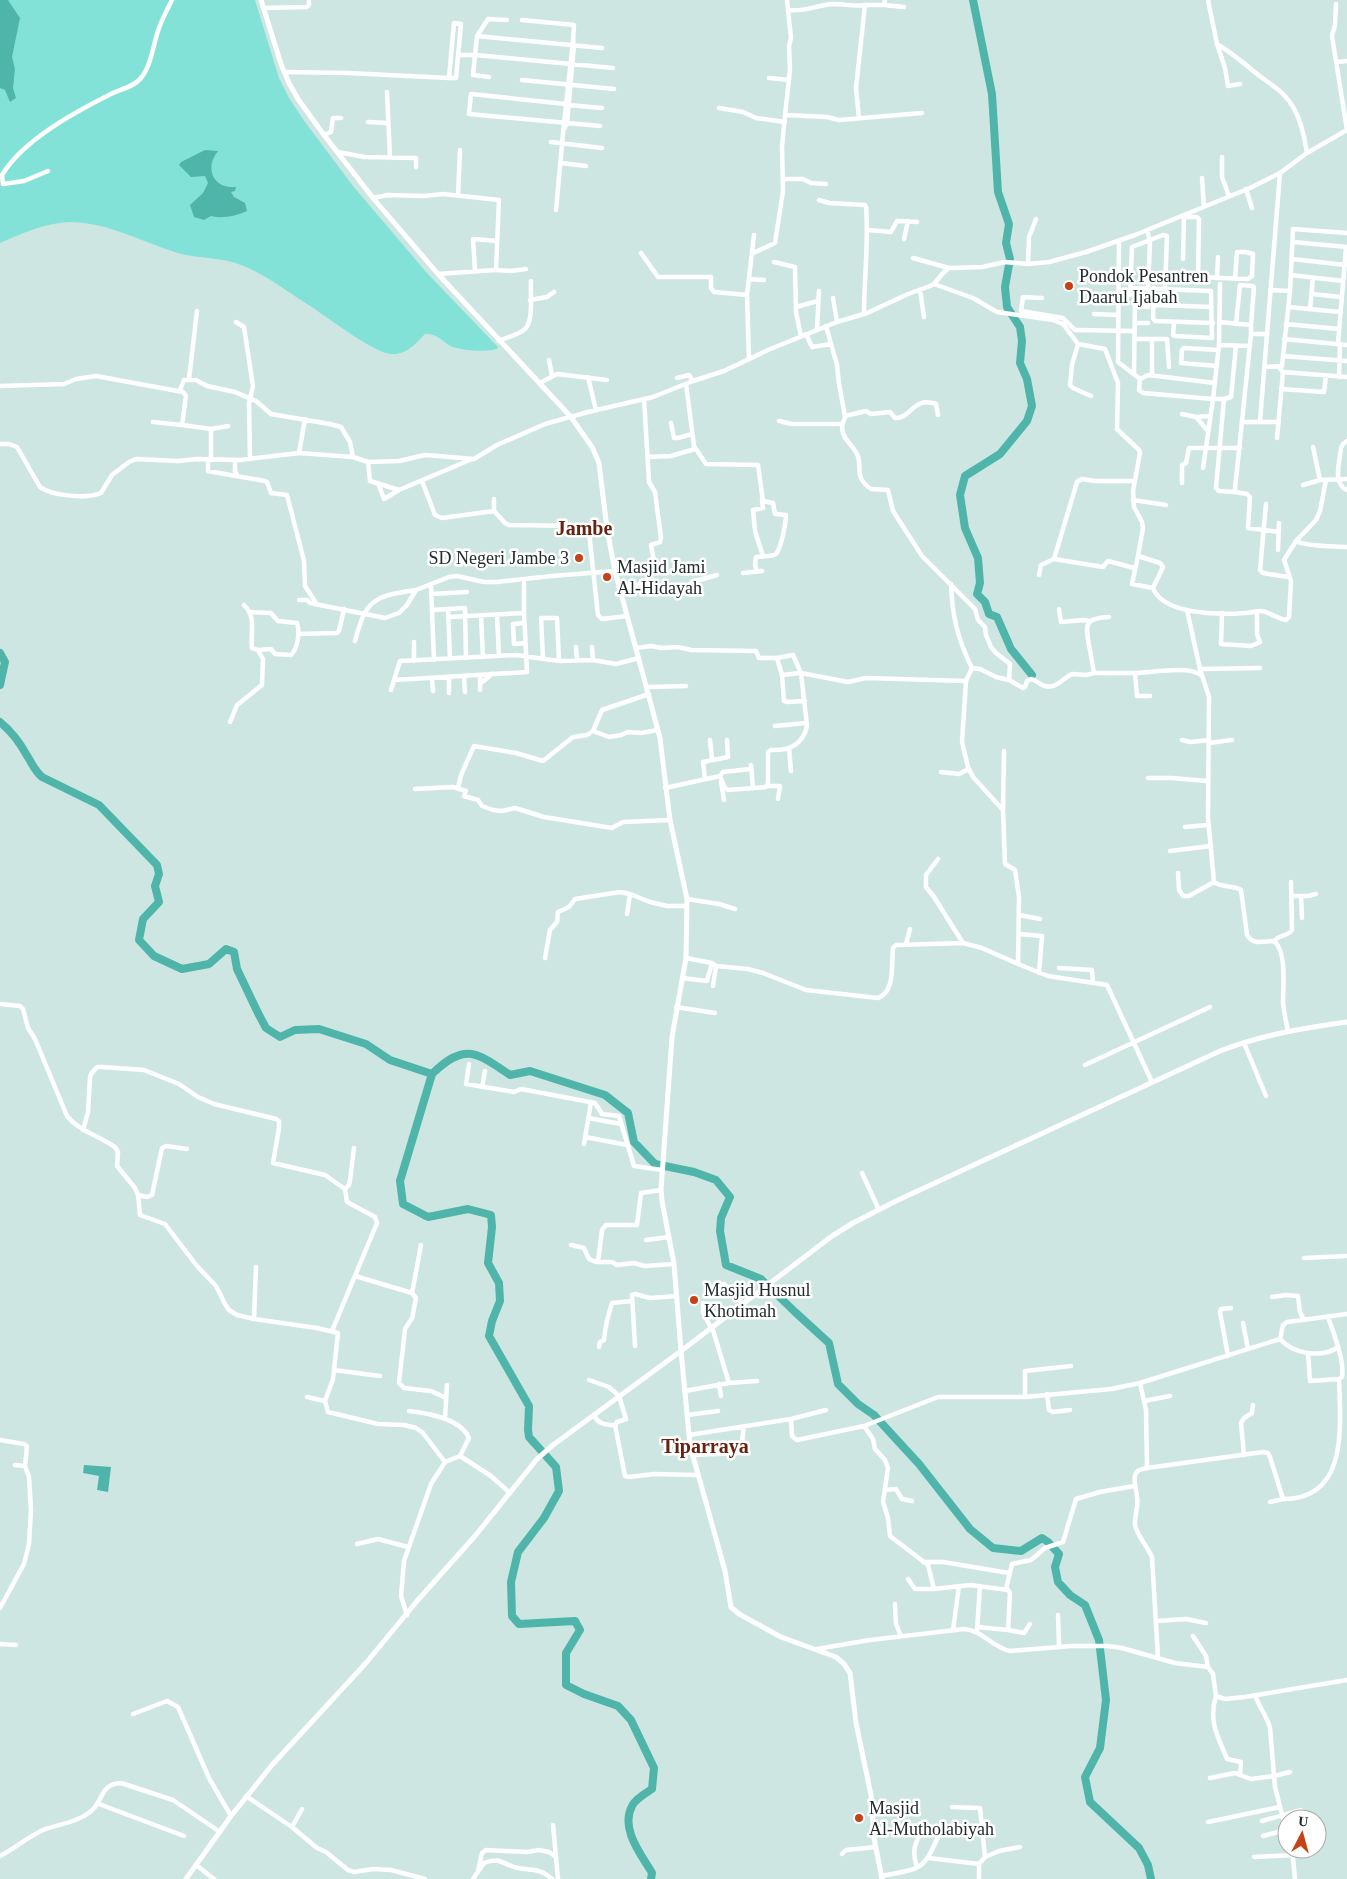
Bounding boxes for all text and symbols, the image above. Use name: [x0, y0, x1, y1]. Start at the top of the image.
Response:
place label: Pondok Pesantren Daarul Ijabah: [1079, 266, 1209, 307]
marker: Pondok Pesantren Daarul Ijabah: [1063, 280, 1075, 292]
district label: Jambe: [556, 517, 612, 539]
place label: SD Negeri Jambe 3: [429, 548, 569, 568]
marker: SD Negeri Jambe 3: [573, 552, 585, 564]
place label: Masjid Jami Al-Hidayah: [617, 557, 706, 598]
marker: Masjid Jami Al-Hidayah: [601, 571, 613, 583]
place label: Masjid Husnul Khotimah: [704, 1280, 811, 1321]
marker: Masjid Husnul Khotimah: [688, 1294, 700, 1306]
district label: Tiparraya: [661, 1435, 749, 1458]
place label: Masjid Al-Mutholabiyah: [869, 1798, 994, 1839]
north arrow: [1277, 1809, 1327, 1859]
marker: Masjid Al-Mutholabiyah: [853, 1812, 865, 1824]
text: U: [1297, 1814, 1309, 1830]

